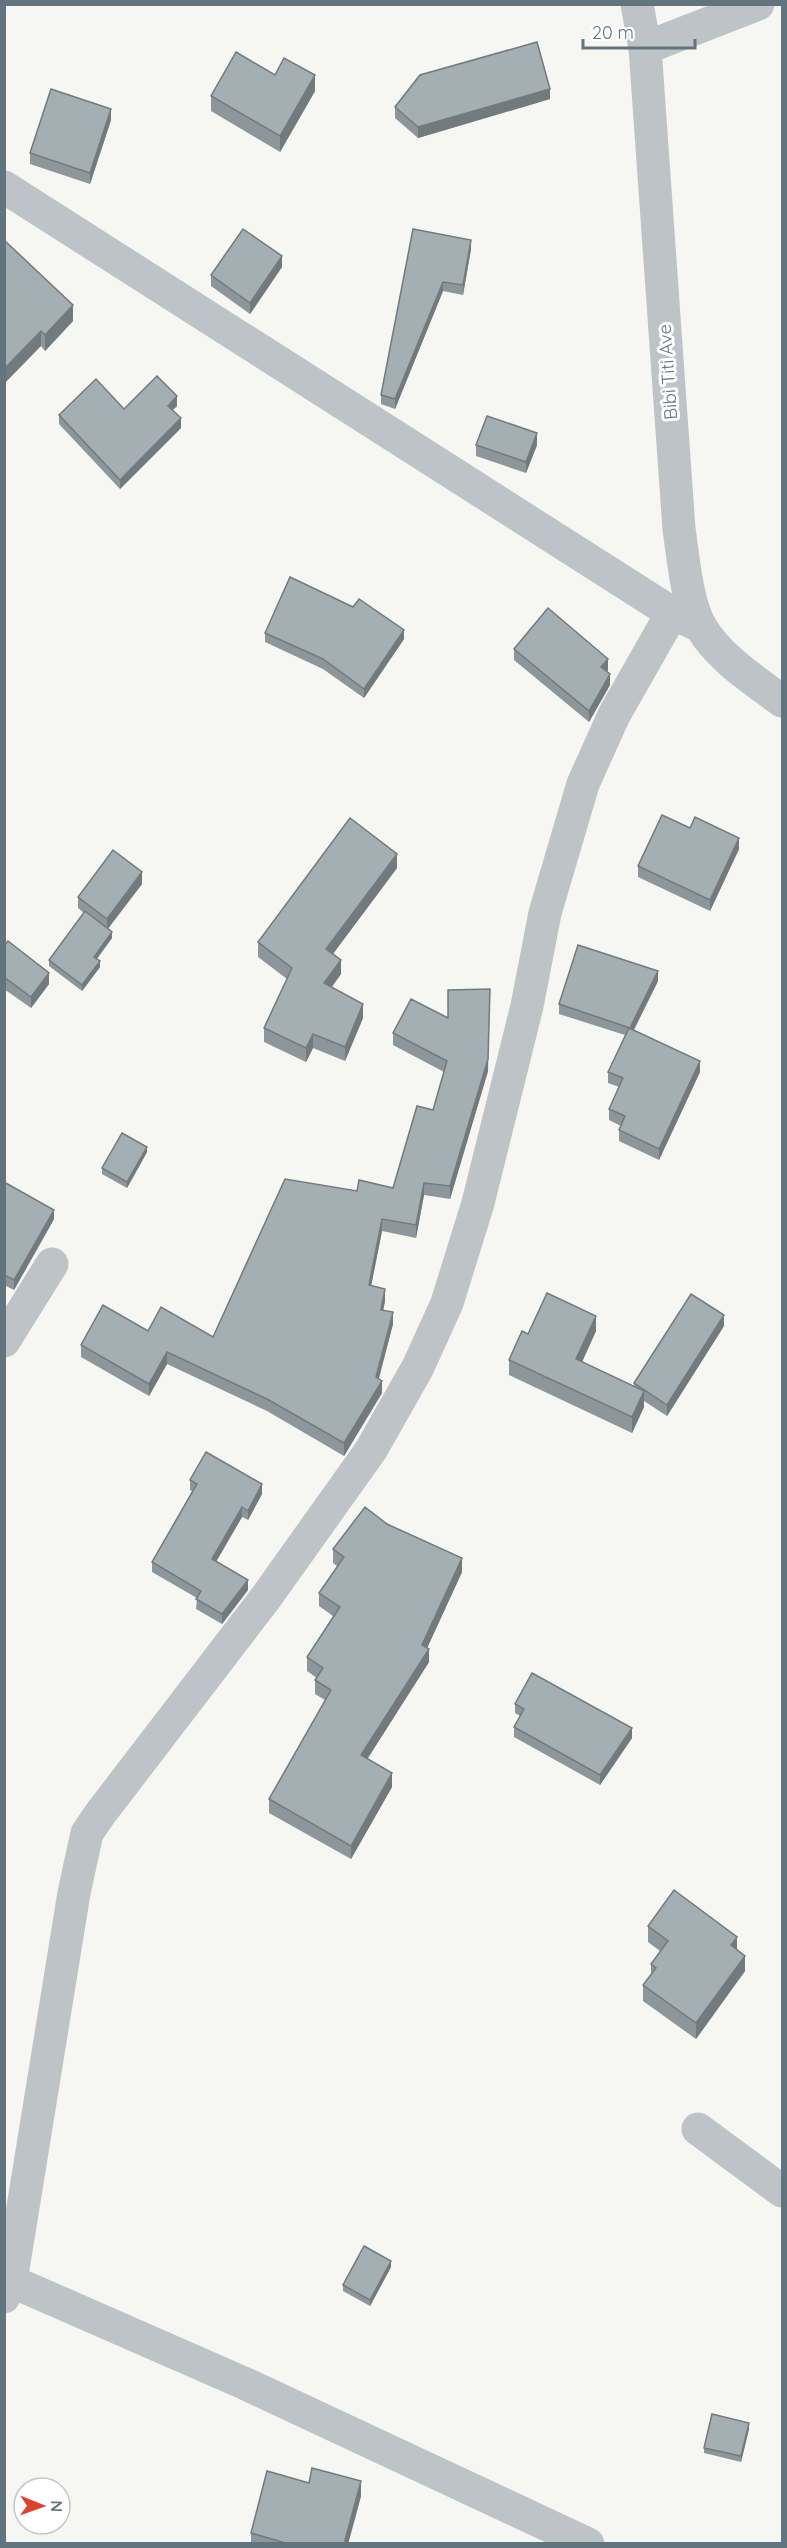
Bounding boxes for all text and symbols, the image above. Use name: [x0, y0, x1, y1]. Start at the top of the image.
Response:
scale bar: [583, 12, 696, 50]
text: 20 m: [592, 21, 634, 44]
street label: Bibi Titi Ave: [653, 324, 682, 421]
north arrow: [12, 2476, 72, 2536]
text: N: [47, 2500, 67, 2512]

